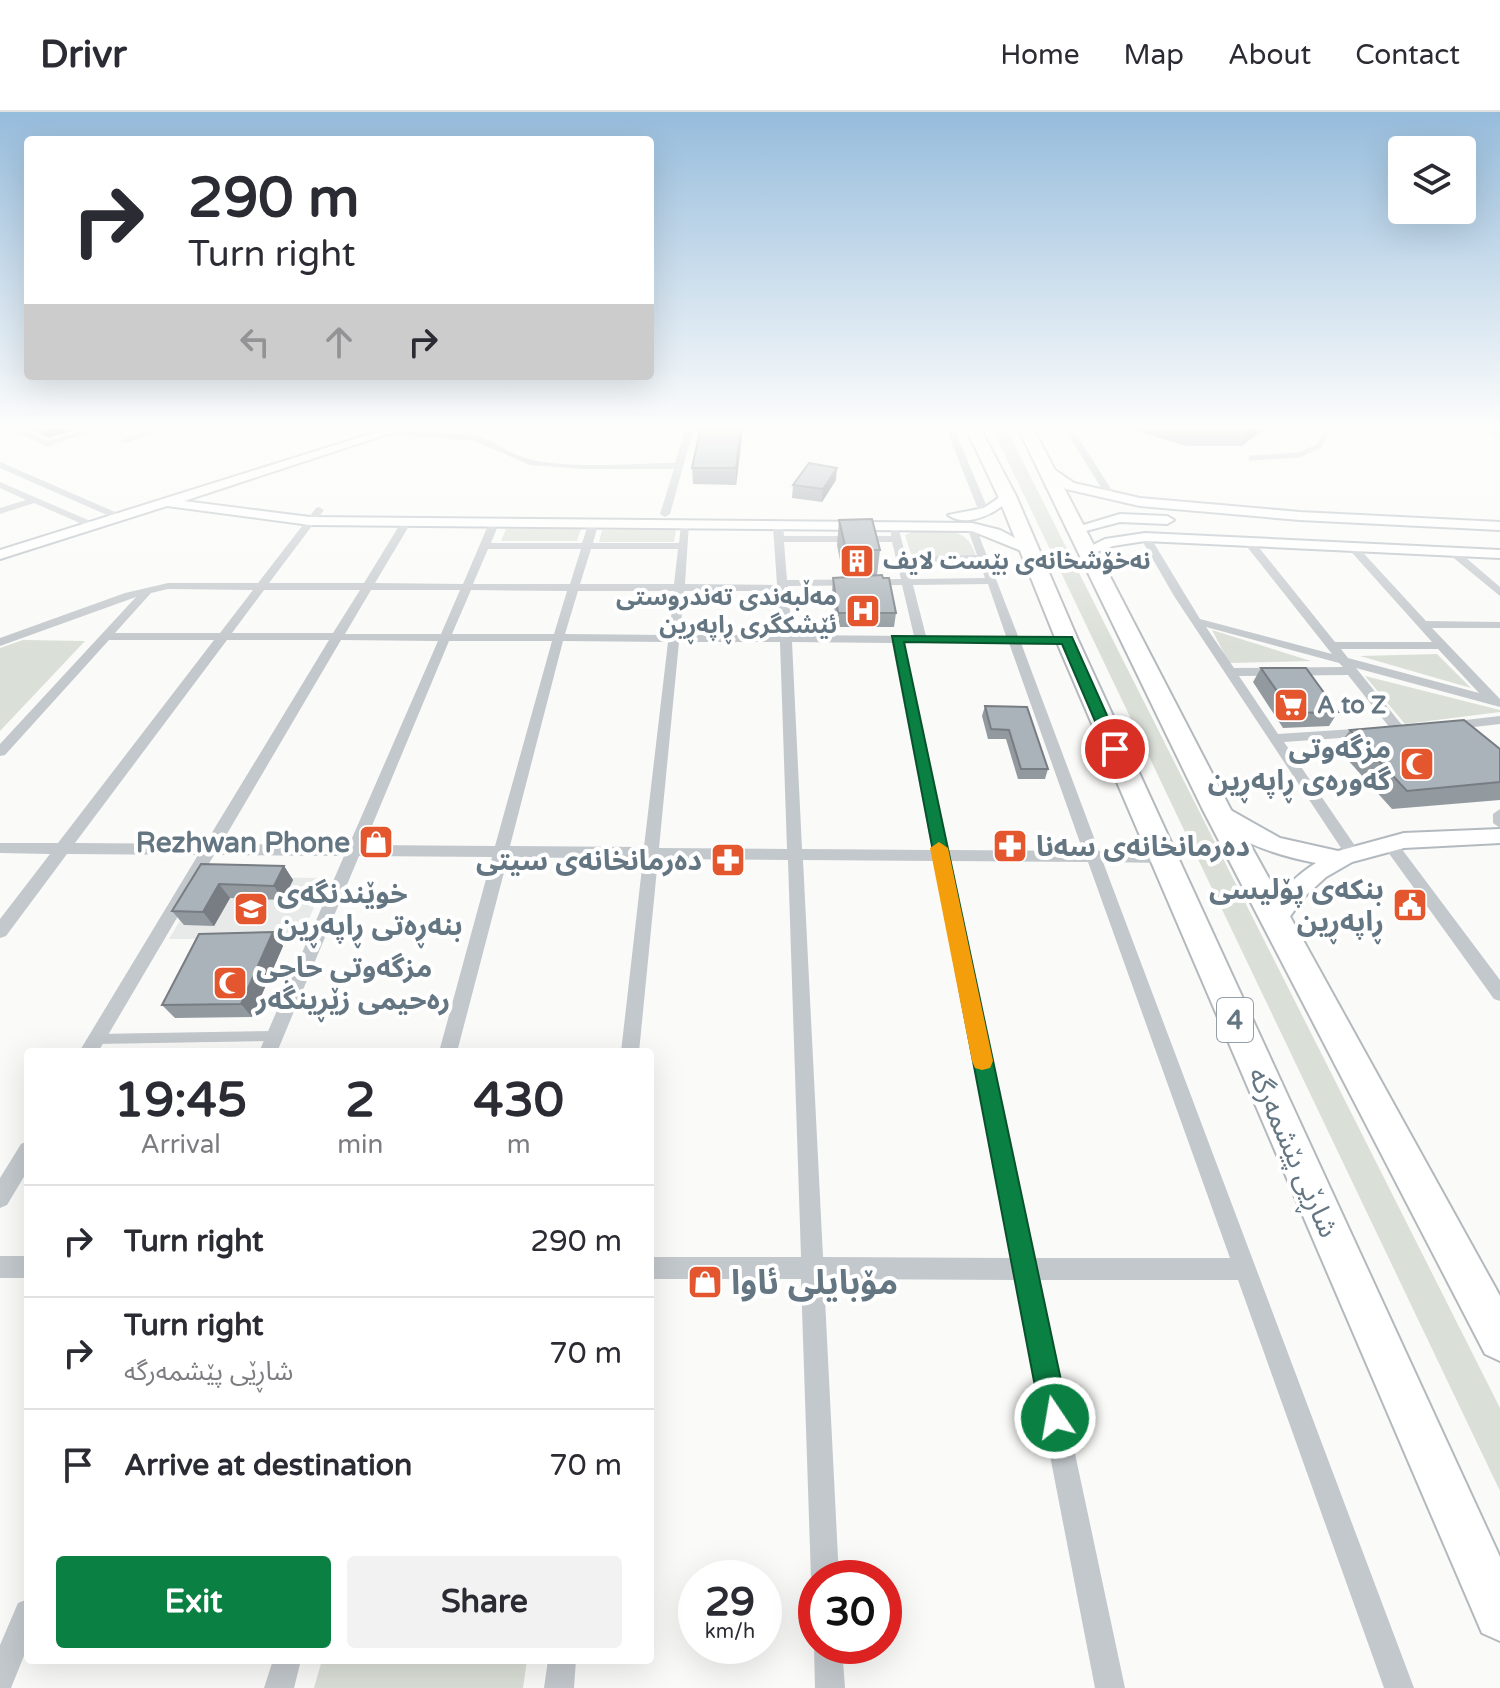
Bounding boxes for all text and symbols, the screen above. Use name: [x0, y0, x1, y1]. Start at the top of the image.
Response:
text: Drivr: [40, 32, 127, 78]
text: Home: [1000, 38, 1080, 72]
text: Map: [1124, 38, 1184, 72]
text: About: [1228, 38, 1311, 72]
text: Contact: [1355, 38, 1460, 72]
map controls: [1388, 136, 1476, 224]
button: layers: [1388, 136, 1476, 224]
text: 290 m: [188, 165, 359, 232]
icon: right: [56, 168, 160, 272]
text: Turn right: [188, 233, 355, 276]
icon: left: [233, 320, 277, 364]
icon: ahead: [317, 320, 361, 364]
icon: right: [401, 320, 445, 364]
building icon: نەخۆشخانەی بێست لایف: [838, 542, 876, 580]
place label: نەخۆشخانەی بێست لایف: [883, 547, 1151, 576]
place label: مەڵبەندی تەندروستی ئێشکگری ڕاپەڕین: [616, 579, 837, 645]
hospital icon: مەڵبەندی تەندروستی ئێشکگری ڕاپەڕین: [844, 592, 882, 630]
supermarket icon: A to Z: [1272, 686, 1310, 724]
place label: A to Z: [1317, 691, 1386, 720]
pin: [1081, 715, 1149, 783]
icon: arrive: [1093, 727, 1137, 771]
place label: مزگەوتی گەورەی ڕاپەڕین: [1208, 732, 1391, 804]
mosque icon: مزگەوتی گەورەی ڕاپەڕین: [1398, 745, 1436, 783]
shop icon: Rezhwan Phone: [357, 823, 395, 861]
place label: Rezhwan Phone: [136, 826, 350, 860]
pharmacy icon: دەرمانخانەی سەنا: [991, 827, 1029, 865]
place label: دەرمانخانەی سەنا: [1036, 830, 1250, 864]
pharmacy icon: دەرمانخانەی سیتی: [709, 841, 747, 879]
place label: دەرمانخانەی سیتی: [476, 844, 702, 878]
place label: بنکەی پۆلیسی ڕاپەڕین: [1209, 873, 1384, 945]
place label: خوێندنگەی بنەڕەتی ڕاپەڕین: [277, 877, 463, 949]
public building icon: بنکەی پۆلیسی ڕاپەڕین: [1391, 886, 1429, 924]
school or university icon: خوێندنگەی بنەڕەتی ڕاپەڕین: [232, 890, 270, 928]
place label: مزگەوتی حاجی رەحیمی زێڕینگەر: [255, 951, 450, 1023]
mosque icon: مزگەوتی حاجی رەحیمی زێڕینگەر: [211, 964, 249, 1002]
road number: 4: [1217, 998, 1253, 1042]
street label: شاڕێی پێشمەرگە: [1235, 1062, 1346, 1245]
text: 19:45: [114, 1072, 247, 1130]
text: 2: [345, 1072, 375, 1130]
text: 430: [473, 1072, 564, 1130]
text: Arrival: [140, 1129, 221, 1160]
text: min: [337, 1129, 383, 1160]
text: m: [507, 1129, 531, 1160]
icon: right: [56, 1219, 100, 1263]
text: Turn right: [124, 1223, 264, 1260]
text: 290 m: [530, 1223, 622, 1260]
shop icon: مۆبایلی ئاوا: [686, 1263, 724, 1301]
place label: مۆبایلی ئاوا: [731, 1263, 898, 1304]
text: Turn right: [124, 1307, 264, 1344]
icon: right: [56, 1331, 100, 1375]
text: 70 m: [549, 1335, 622, 1372]
text: شاڕێی پێشمەرگە: [124, 1356, 293, 1387]
position arrow: [1013, 1376, 1097, 1460]
icon: arrive: [56, 1443, 100, 1487]
text: Arrive at destination: [124, 1447, 412, 1484]
text: 70 m: [549, 1447, 622, 1484]
button: Exit: [56, 1556, 331, 1648]
button: Share: [347, 1556, 622, 1648]
speed limit sign: 30: [798, 1560, 902, 1664]
text: 29: [705, 1578, 755, 1626]
text: km/h: [705, 1620, 755, 1644]

